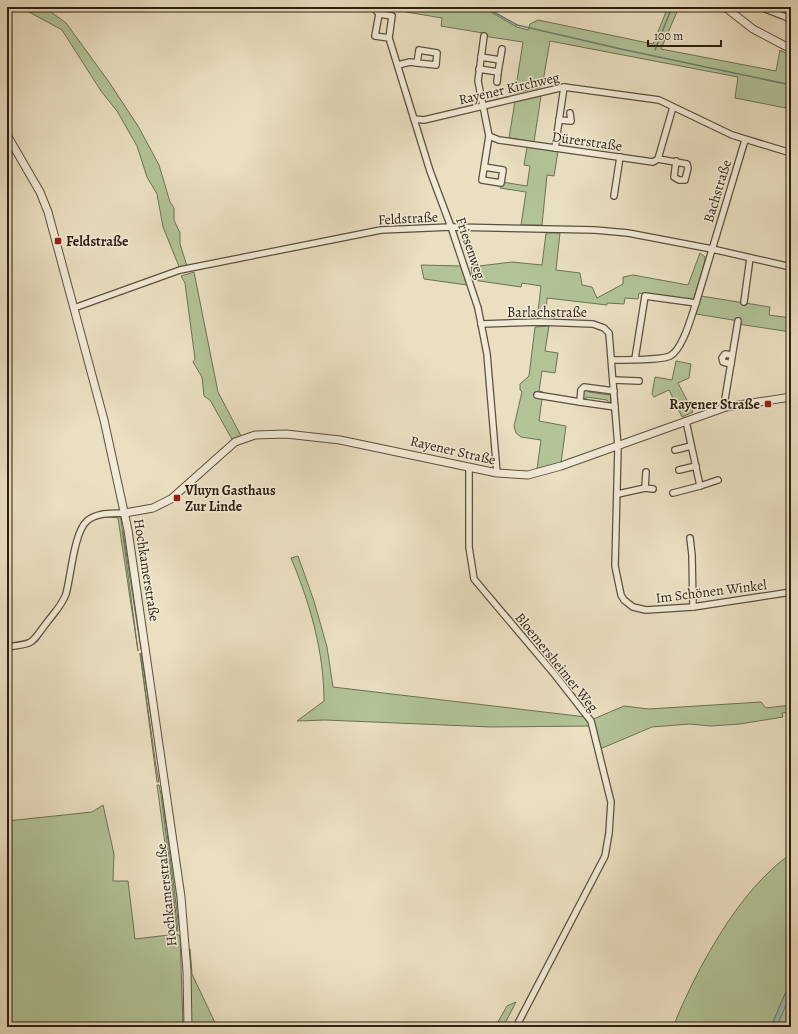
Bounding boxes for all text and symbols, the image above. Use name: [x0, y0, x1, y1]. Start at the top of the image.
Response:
scale bar: [648, 22, 721, 48]
text: 100 m: [654, 28, 683, 44]
street label: Rayener Kirchweg: [457, 68, 561, 109]
street label: Dürerstraße: [551, 127, 623, 156]
street label: Bachstraße: [699, 157, 736, 225]
street label: Feldstraße: [377, 207, 439, 230]
street label: Friesenweg: [451, 215, 490, 282]
place label: Feldstraße: [66, 232, 129, 251]
marker: Feldstraße: [53, 236, 63, 246]
street label: Barlachstraße: [507, 303, 587, 322]
place label: Rayener Straße: [669, 395, 761, 414]
marker: Rayener Straße: [763, 399, 773, 409]
street label: Rayener Straße: [408, 431, 498, 470]
place label: Vluyn Gasthaus Zur Linde: [184, 481, 276, 516]
marker: Vluyn Gasthaus Zur Linde: [172, 493, 182, 503]
street label: Hochkamerstraße: [129, 517, 164, 623]
street label: Im Schönen Winkel: [654, 575, 768, 608]
street label: Bloemersheimer Weg: [511, 609, 603, 716]
street label: Hochkamerstraße: [152, 842, 181, 948]

